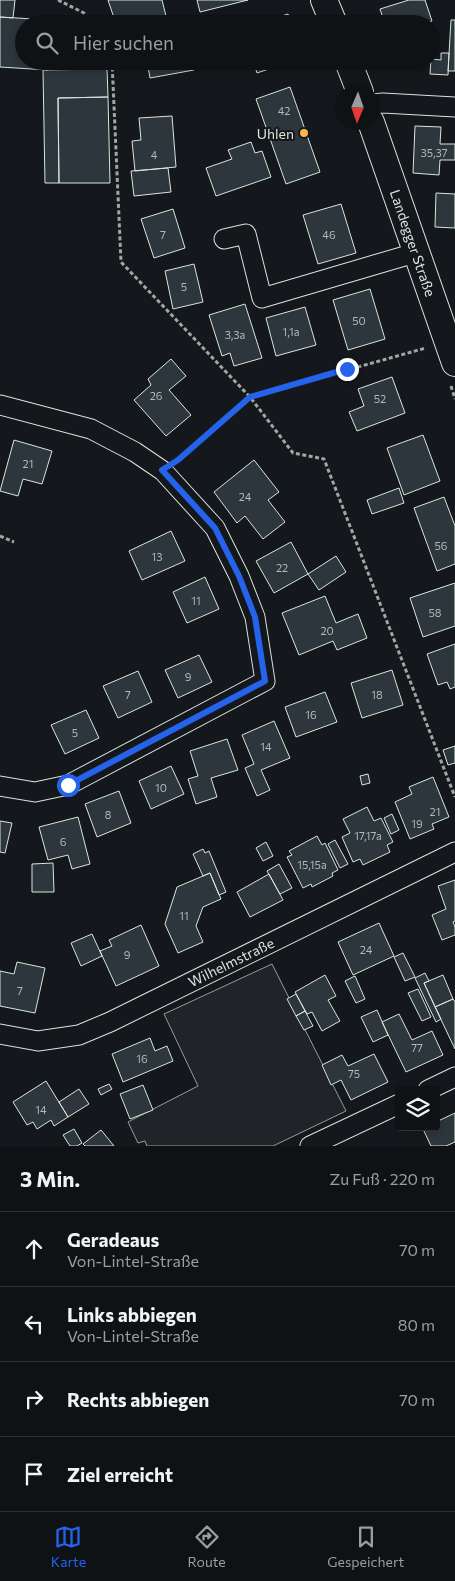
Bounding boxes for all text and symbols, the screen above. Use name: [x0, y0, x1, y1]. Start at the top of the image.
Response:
search box: [15, 15, 440, 70]
icon: search: [33, 29, 61, 57]
text: Hier suchen: [73, 31, 174, 54]
north arrow: [335, 85, 380, 130]
house number: 42: [278, 104, 290, 117]
place label: Uhlen: [257, 125, 294, 142]
marker: Uhlen: [298, 127, 310, 139]
house number: 35,37: [421, 146, 448, 159]
house number: 4: [151, 148, 158, 161]
street label: Landegger Straße: [387, 187, 439, 299]
house number: 7: [160, 228, 166, 241]
house number: 46: [322, 228, 336, 241]
house number: 5: [181, 280, 187, 293]
house number: 50: [352, 314, 366, 327]
house number: 1,1a: [283, 325, 299, 338]
house number: 3,3a: [225, 328, 245, 341]
route end: [336, 358, 359, 381]
house number: 26: [150, 389, 163, 402]
house number: 52: [374, 392, 386, 405]
house number: 21: [23, 457, 33, 470]
house number: 24: [239, 490, 252, 503]
house number: 56: [435, 539, 448, 552]
house number: 13: [152, 550, 162, 563]
house number: 22: [276, 561, 288, 574]
house number: 11: [191, 594, 201, 607]
house number: 58: [429, 606, 442, 619]
house number: 20: [320, 624, 334, 637]
house number: 9: [185, 670, 192, 683]
house number: 7: [125, 688, 131, 701]
house number: 18: [371, 688, 383, 701]
house number: 16: [305, 708, 317, 721]
house number: 5: [72, 726, 78, 739]
house number: 14: [260, 740, 272, 753]
route start: [57, 774, 80, 797]
house number: 10: [155, 781, 167, 794]
house number: 21: [430, 805, 440, 818]
house number: 8: [105, 808, 112, 821]
house number: 19: [411, 817, 423, 830]
house number: 17,17a: [354, 829, 382, 842]
house number: 6: [60, 835, 67, 848]
house number: 15,15a: [297, 858, 327, 871]
house number: 11: [179, 909, 189, 922]
street label: Wilhelmstraße: [185, 934, 277, 990]
house number: 24: [360, 943, 373, 956]
house number: 9: [124, 948, 131, 961]
house number: 7: [17, 984, 23, 997]
house number: 77: [411, 1041, 423, 1054]
house number: 16: [136, 1052, 148, 1065]
house number: 75: [348, 1067, 360, 1080]
map controls: [395, 1086, 440, 1131]
button: layers: [395, 1086, 440, 1131]
house number: 14: [35, 1103, 47, 1116]
text: 3 Min.: [20, 1166, 80, 1191]
text: Zu Fuß · 220 m: [330, 1169, 435, 1188]
text: Geradeaus: [67, 1228, 159, 1251]
icon: ahead: [20, 1235, 48, 1263]
text: 70 m: [399, 1240, 435, 1259]
text: Von-Lintel-Straße: [67, 1251, 199, 1270]
text: Links abbiegen: [67, 1303, 197, 1326]
icon: left: [20, 1310, 48, 1338]
text: 80 m: [398, 1315, 435, 1334]
text: Von-Lintel-Straße: [67, 1326, 199, 1345]
icon: right: [20, 1385, 48, 1413]
text: Rechts abbiegen: [67, 1388, 209, 1411]
text: 70 m: [399, 1390, 435, 1409]
icon: arrive: [20, 1460, 48, 1488]
text: Ziel erreicht: [67, 1463, 173, 1486]
tab: Karte: [51, 1523, 86, 1570]
tab: Route: [188, 1523, 226, 1570]
tab: Gespeichert: [327, 1523, 404, 1570]

